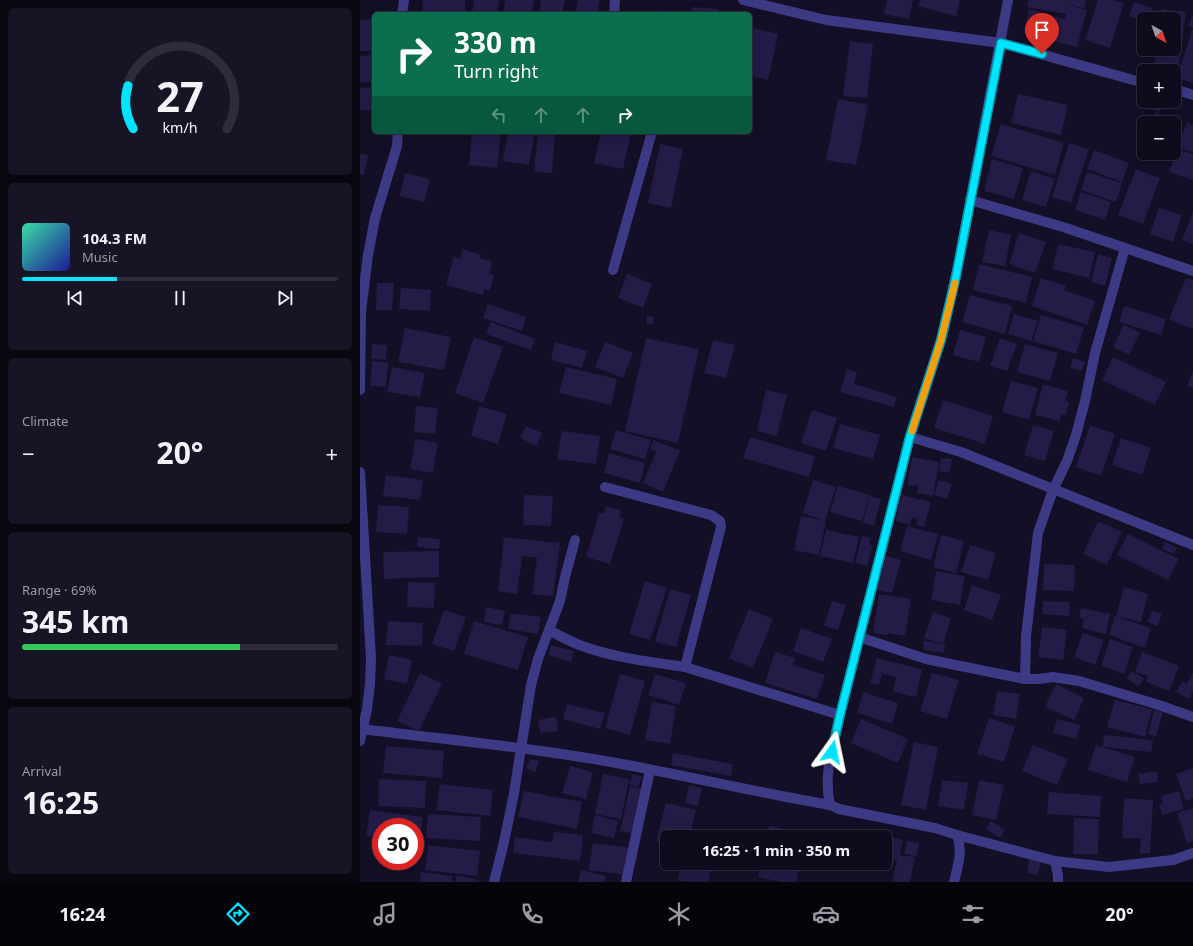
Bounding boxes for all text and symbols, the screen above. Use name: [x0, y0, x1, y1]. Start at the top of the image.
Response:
north arrow: [1137, 12, 1181, 56]
map controls: [1137, 12, 1181, 160]
pin: [1025, 13, 1059, 54]
icon: arrive: [1031, 19, 1053, 41]
text: 330 m: [454, 23, 537, 61]
icon: right: [388, 28, 440, 80]
text: Turn right: [454, 59, 538, 83]
button: +: [1137, 64, 1181, 108]
text: 27: [156, 68, 204, 124]
icon: left: [488, 104, 510, 126]
icon: ahead: [530, 104, 552, 126]
icon: ahead: [572, 104, 594, 126]
icon: right: [614, 104, 636, 126]
button: −: [1137, 116, 1181, 160]
text: km/h: [162, 118, 198, 137]
text: 104.3 FM: [82, 228, 147, 248]
text: Music: [82, 248, 118, 266]
icon: previous: [64, 287, 86, 309]
icon: pause: [169, 287, 191, 309]
icon: next: [274, 287, 296, 309]
text: Climate: [22, 412, 68, 430]
text: 20°: [156, 432, 204, 473]
text: −: [22, 438, 35, 468]
text: +: [325, 438, 338, 468]
text: Range · 69%: [22, 581, 97, 599]
text: 345 km: [22, 601, 129, 642]
position arrow: [811, 731, 853, 773]
text: Arrival: [22, 762, 62, 780]
text: 16:25: [22, 782, 99, 823]
speed limit sign: 30: [372, 818, 424, 870]
text: 16:25 · 1 min · 350 m: [702, 840, 850, 860]
icon: directions: [224, 900, 252, 928]
icon: music: [371, 900, 399, 928]
icon: phone: [518, 900, 546, 928]
icon: climate: [665, 900, 693, 928]
icon: car: [812, 900, 840, 928]
icon: filters: [959, 900, 987, 928]
text: 16:24: [59, 902, 106, 926]
text: 20°: [1105, 902, 1134, 926]

